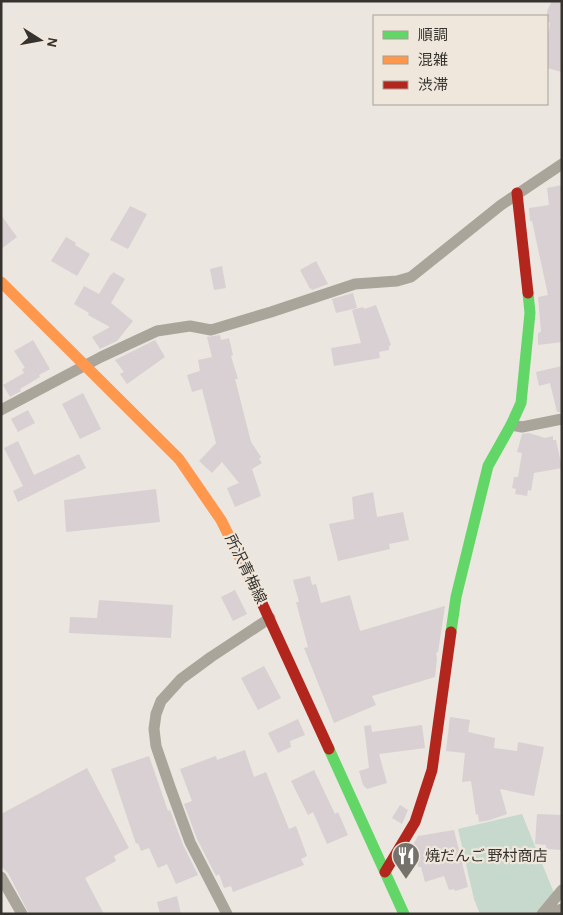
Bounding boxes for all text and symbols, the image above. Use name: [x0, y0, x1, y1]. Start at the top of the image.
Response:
north arrow: [15, 15, 65, 65]
legend: [373, 15, 548, 105]
text: 順調: [418, 28, 448, 43]
text: N: [44, 36, 60, 48]
text: 混雑: [418, 52, 448, 68]
text: 渋滞: [418, 77, 448, 93]
street label: 所沢青梅線: [222, 531, 271, 606]
restaurant icon: 焼だんご 野村商店: [391, 841, 421, 880]
place label: 焼だんご 野村商店: [425, 847, 547, 864]

